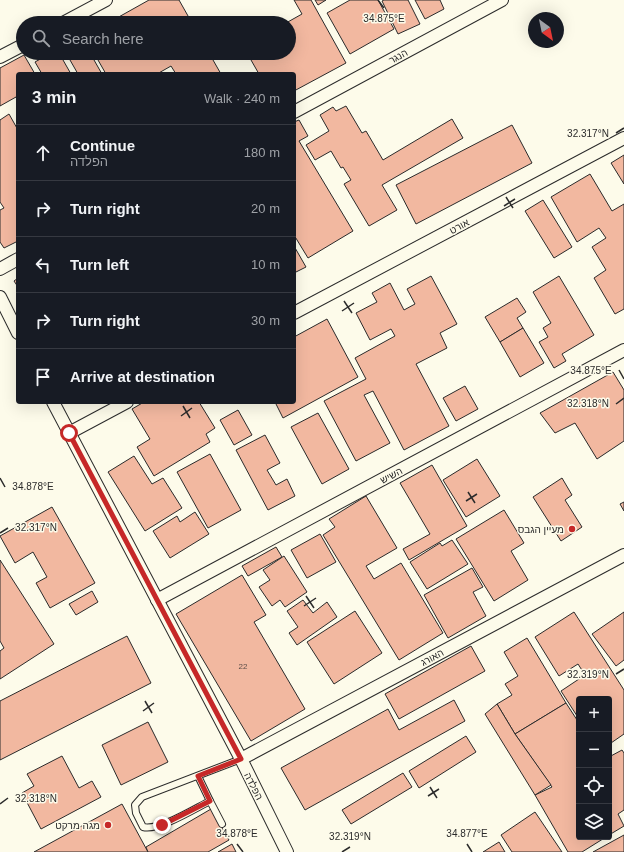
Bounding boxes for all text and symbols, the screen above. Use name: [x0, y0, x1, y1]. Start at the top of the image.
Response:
north arrow: [528, 12, 564, 48]
text: 34.875°E: [363, 13, 405, 24]
search box: [16, 16, 296, 60]
icon: search: [30, 27, 52, 49]
text: Search here: [62, 30, 144, 47]
street label: הנגר: [387, 47, 410, 66]
text: 3 min: [32, 88, 76, 107]
text: Walk · 240 m: [204, 91, 280, 106]
text: 32.317°N: [567, 128, 609, 139]
text: Continue: [70, 137, 135, 154]
icon: ahead: [32, 142, 54, 164]
text: 180 m: [244, 145, 280, 160]
text: הפלדה: [70, 154, 108, 169]
icon: right: [32, 198, 54, 220]
text: Turn right: [70, 200, 140, 217]
text: 20 m: [251, 201, 280, 216]
street label: אורט: [447, 216, 472, 236]
icon: left: [32, 254, 54, 276]
text: Turn left: [70, 256, 129, 273]
text: 10 m: [251, 257, 280, 272]
icon: right: [32, 310, 54, 332]
text: Turn right: [70, 312, 140, 329]
text: 30 m: [251, 313, 280, 328]
text: 34.875°E: [570, 365, 612, 376]
icon: arrive: [32, 366, 54, 388]
text: Arrive at destination: [70, 368, 215, 385]
text: 32.318°N: [567, 398, 609, 409]
route start: [60, 424, 78, 442]
street label: השיש: [378, 465, 404, 486]
text: 34.878°E: [12, 481, 54, 492]
text: 32.317°N: [15, 522, 57, 533]
place label: מעיין הגבס: [518, 524, 564, 535]
marker: מעיין הגבס: [567, 524, 577, 534]
street label: האורג: [419, 647, 446, 668]
house number: 22: [239, 662, 248, 671]
text: 32.319°N: [567, 669, 609, 680]
map controls: [576, 696, 612, 840]
button: +: [576, 696, 612, 732]
button: −: [576, 732, 612, 768]
button: locate: [576, 768, 612, 804]
street label: הפלדה: [242, 771, 265, 802]
text: 32.318°N: [15, 793, 57, 804]
button: layers: [576, 804, 612, 840]
route end: [153, 816, 171, 834]
place label: מגה מרקט: [55, 820, 100, 831]
marker: מגה מרקט: [103, 820, 113, 830]
text: 34.878°E: [216, 828, 258, 839]
text: 34.877°E: [446, 828, 488, 839]
text: 32.319°N: [329, 831, 371, 842]

